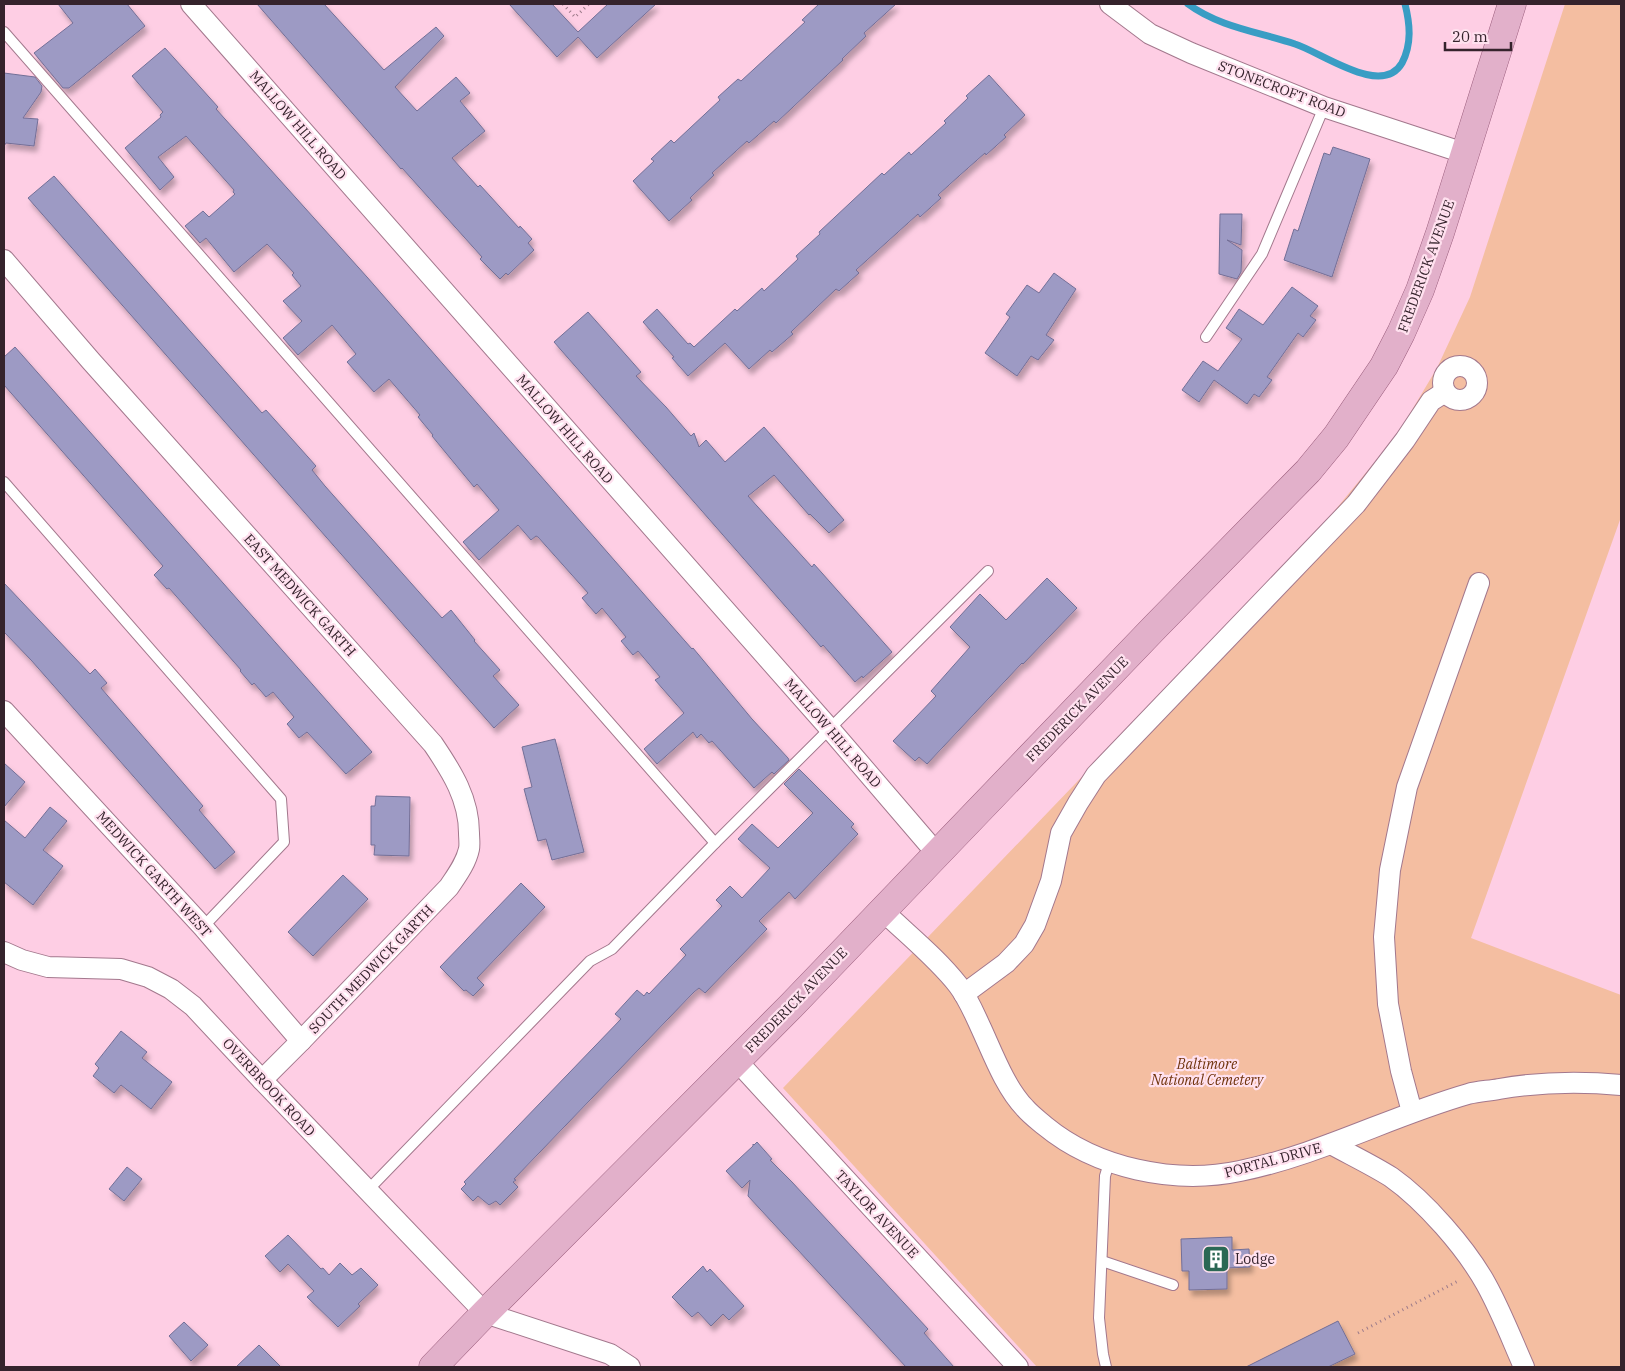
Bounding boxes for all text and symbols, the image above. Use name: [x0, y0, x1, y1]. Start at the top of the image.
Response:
scale bar: [1445, 20, 1511, 52]
text: 20 m: [1452, 27, 1488, 46]
street label: STONECROFT ROAD: [1216, 56, 1348, 122]
street label: MALLOW HILL ROAD: [246, 67, 350, 183]
street label: FREDERICK AVENUE: [1394, 197, 1458, 335]
street label: MALLOW HILL ROAD: [513, 371, 617, 487]
street label: EAST MEDWICK GARTH: [240, 530, 360, 660]
street label: FREDERICK AVENUE: [1022, 652, 1132, 766]
street label: MALLOW HILL ROAD: [781, 675, 885, 791]
street label: MEDWICK GARTH WEST: [93, 807, 215, 941]
street label: SOUTH MEDWICK GARTH: [305, 901, 437, 1037]
street label: FREDERICK AVENUE: [741, 943, 851, 1057]
street label: OVERBROOK ROAD: [219, 1034, 319, 1140]
park label: Baltimore National Cemetery: [1150, 1055, 1265, 1089]
street label: PORTAL DRIVE: [1222, 1138, 1324, 1182]
street label: TAYLOR AVENUE: [831, 1166, 923, 1262]
building icon: Lodge: [1201, 1244, 1231, 1274]
place label: Lodge: [1235, 1250, 1275, 1268]

